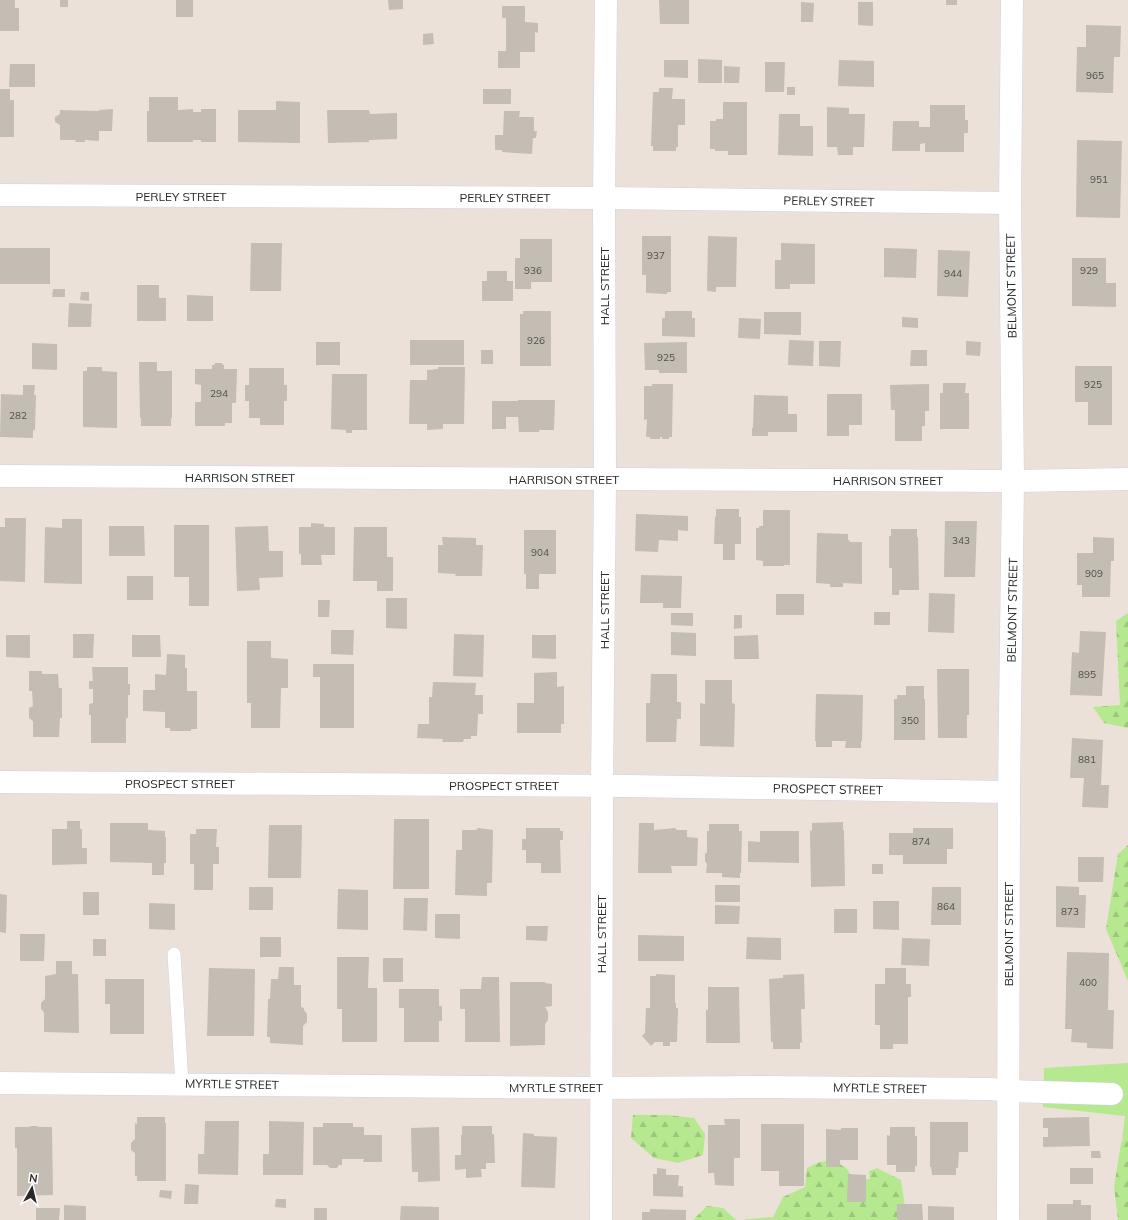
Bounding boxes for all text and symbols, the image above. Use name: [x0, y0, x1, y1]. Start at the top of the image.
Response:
house number: 965: [1086, 69, 1104, 82]
house number: 951: [1090, 173, 1108, 186]
street label: PERLEY STREET: [135, 189, 227, 204]
street label: PERLEY STREET: [459, 190, 551, 205]
street label: PERLEY STREET: [783, 193, 875, 209]
street label: BELMONT STREET: [1003, 233, 1019, 338]
street label: HALL STREET: [597, 246, 612, 325]
house number: 937: [647, 249, 665, 262]
house number: 936: [524, 264, 542, 277]
house number: 929: [1080, 264, 1098, 277]
house number: 944: [944, 267, 962, 280]
house number: 926: [527, 334, 545, 347]
house number: 925: [657, 351, 675, 364]
house number: 925: [1084, 378, 1102, 391]
house number: 294: [210, 387, 228, 400]
house number: 282: [9, 409, 27, 422]
street label: HARRISON STREET: [185, 470, 296, 485]
street label: HARRISON STREET: [509, 472, 620, 487]
street label: HARRISON STREET: [833, 473, 944, 488]
house number: 343: [952, 534, 970, 547]
house number: 904: [531, 546, 549, 559]
street label: BELMONT STREET: [1004, 557, 1020, 662]
house number: 909: [1085, 567, 1103, 580]
street label: HALL STREET: [597, 570, 612, 649]
house number: 895: [1078, 668, 1096, 681]
house number: 350: [901, 714, 919, 727]
house number: 881: [1078, 753, 1096, 766]
street label: PROSPECT STREET: [125, 776, 236, 791]
street label: PROSPECT STREET: [449, 778, 560, 793]
street label: PROSPECT STREET: [773, 781, 884, 797]
house number: 874: [912, 835, 930, 848]
street label: BELMONT STREET: [1001, 881, 1016, 986]
street label: HALL STREET: [594, 894, 609, 973]
house number: 864: [937, 900, 955, 913]
house number: 873: [1061, 905, 1079, 918]
house number: 400: [1079, 976, 1097, 989]
street label: MYRTLE STREET: [185, 1076, 280, 1092]
street label: MYRTLE STREET: [509, 1080, 604, 1095]
street label: MYRTLE STREET: [833, 1080, 928, 1096]
north arrow: [12, 1168, 52, 1208]
text: N: [28, 1171, 38, 1186]

